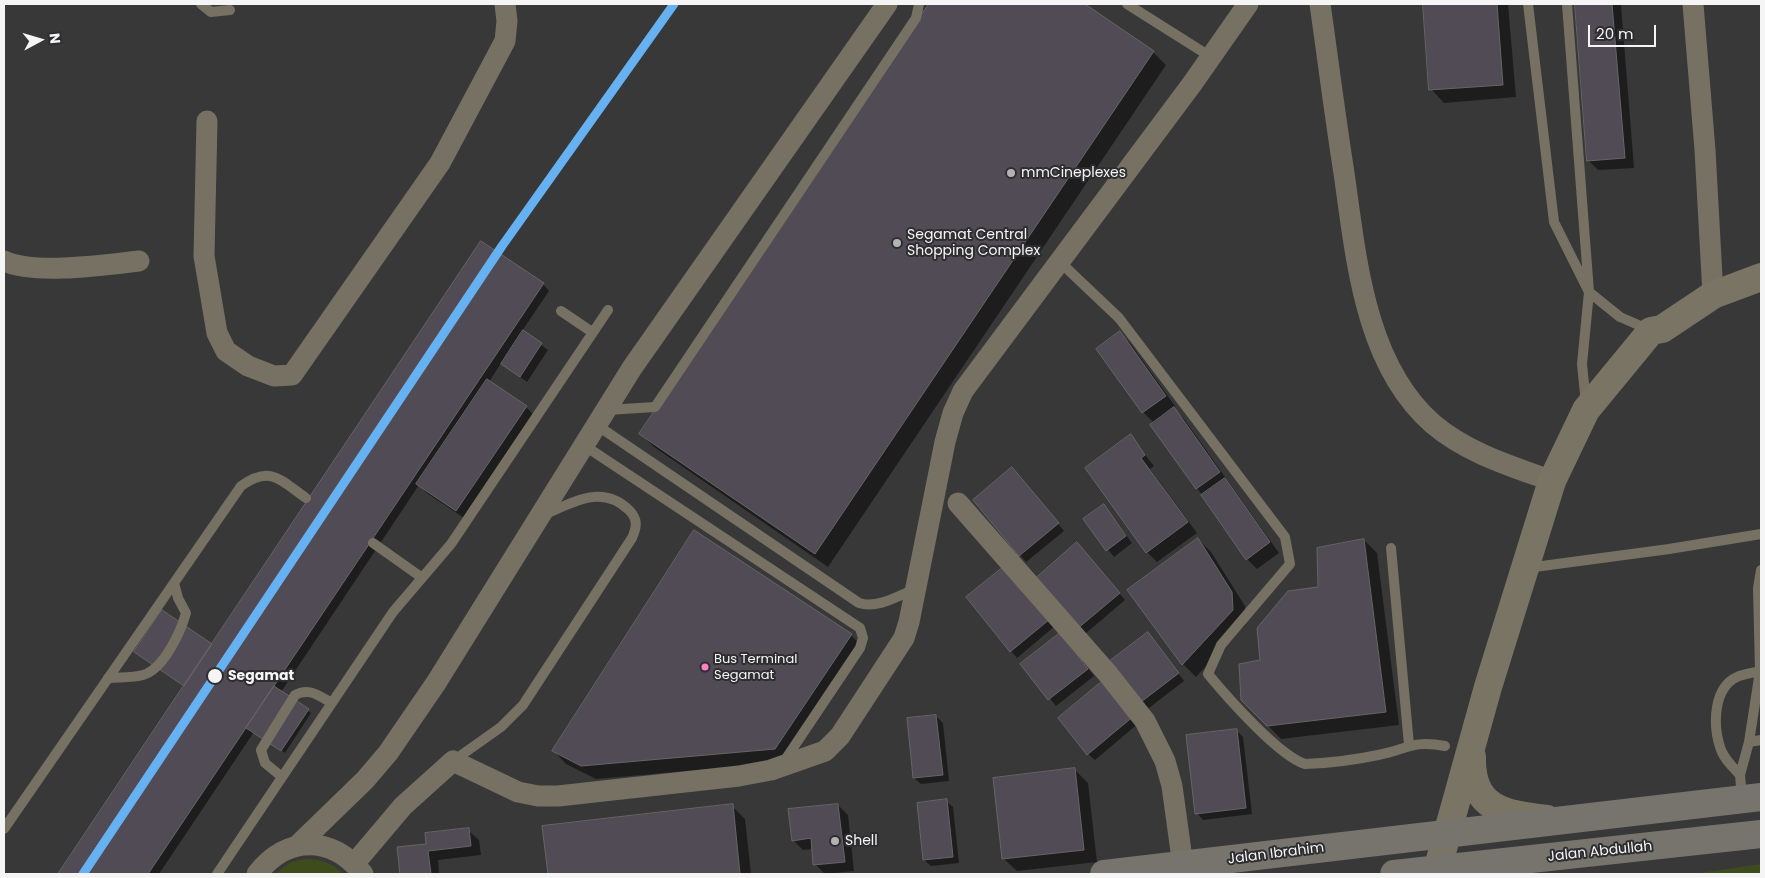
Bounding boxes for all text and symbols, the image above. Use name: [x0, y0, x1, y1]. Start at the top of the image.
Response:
north arrow: [15, 15, 65, 65]
scale bar: [1590, 15, 1658, 47]
text: 20 m: [1596, 23, 1634, 44]
text: N: [44, 32, 65, 45]
place label: mmCineplexes: [1021, 165, 1126, 181]
marker: mmCineplexes: [1005, 167, 1017, 179]
place label: Segamat Central Shopping Complex: [907, 227, 1040, 260]
marker: Segamat Central Shopping Complex: [891, 237, 903, 249]
place label: Bus Terminal Segamat: [714, 652, 797, 683]
marker: Bus Terminal Segamat: [700, 662, 710, 672]
marker: Segamat: [206, 667, 224, 685]
place label: Segamat: [228, 668, 294, 684]
place label: Shell: [845, 833, 878, 849]
marker: Shell: [829, 835, 841, 847]
street label: Jalan Abdullah: [1547, 838, 1653, 866]
street label: Jalan Ibrahim: [1227, 840, 1325, 868]

